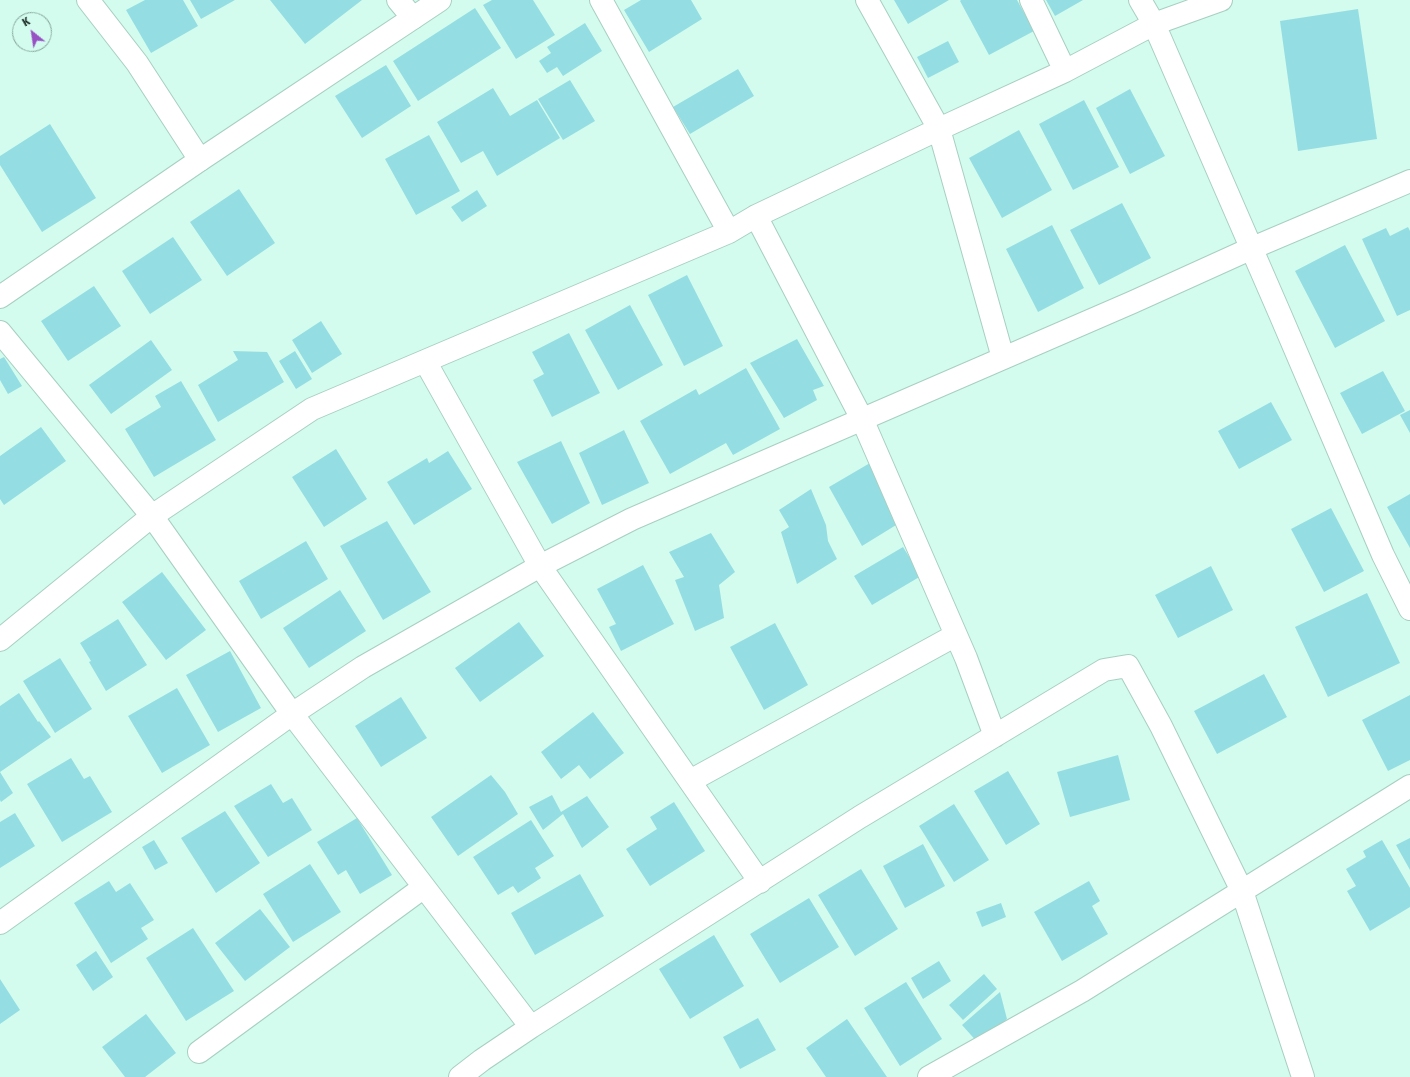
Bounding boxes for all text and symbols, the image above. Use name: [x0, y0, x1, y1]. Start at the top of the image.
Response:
north arrow: [12, 12, 52, 52]
text: K: [20, 15, 32, 29]

